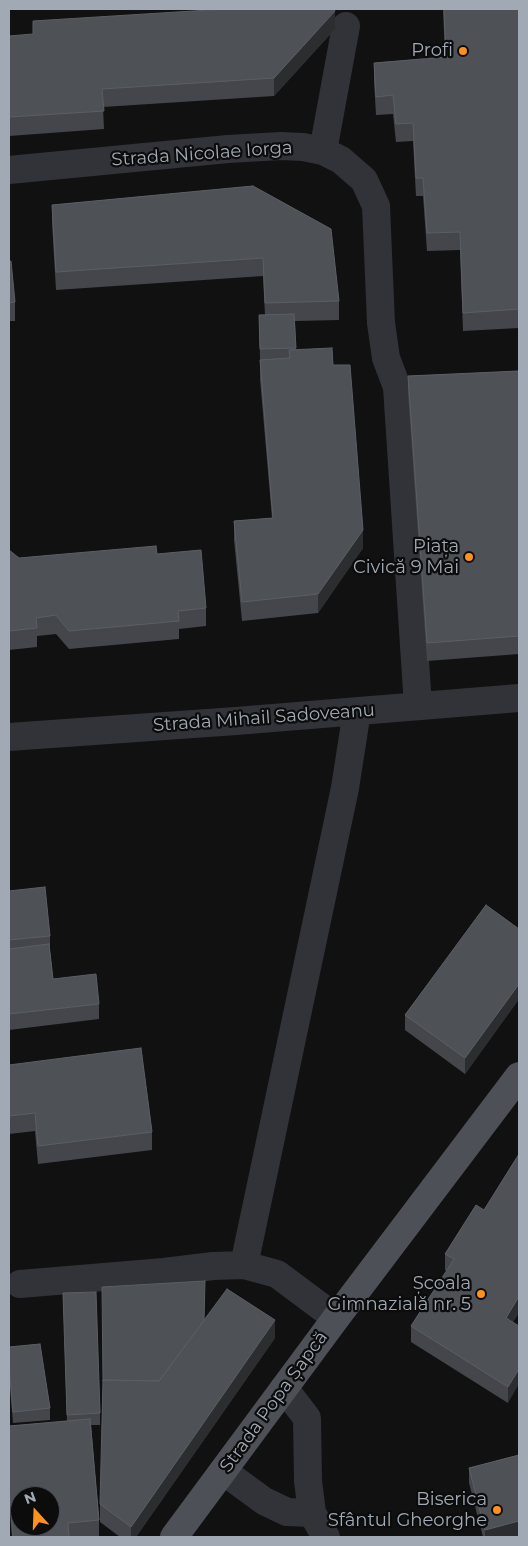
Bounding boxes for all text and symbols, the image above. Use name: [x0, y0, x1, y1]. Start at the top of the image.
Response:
place label: Profi: [411, 40, 453, 62]
marker: Profi: [457, 45, 469, 57]
street label: Strada Nicolae Iorga: [111, 137, 293, 171]
place label: Piața Civică 9 Mai: [353, 536, 459, 578]
marker: Piața Civică 9 Mai: [463, 551, 475, 563]
street label: Strada Mihail Sadoveanu: [152, 699, 376, 737]
place label: Școala Gimnazială nr. 5: [328, 1273, 471, 1316]
marker: Școala Gimnazială nr. 5: [475, 1288, 487, 1300]
street label: Strada Popa Șapcă: [216, 1327, 332, 1477]
north arrow: [10, 1486, 60, 1536]
text: N: [22, 1487, 39, 1508]
place label: Biserica Sfântul Gheorghe: [328, 1489, 487, 1532]
marker: Biserica Sfântul Gheorghe: [491, 1504, 503, 1516]

